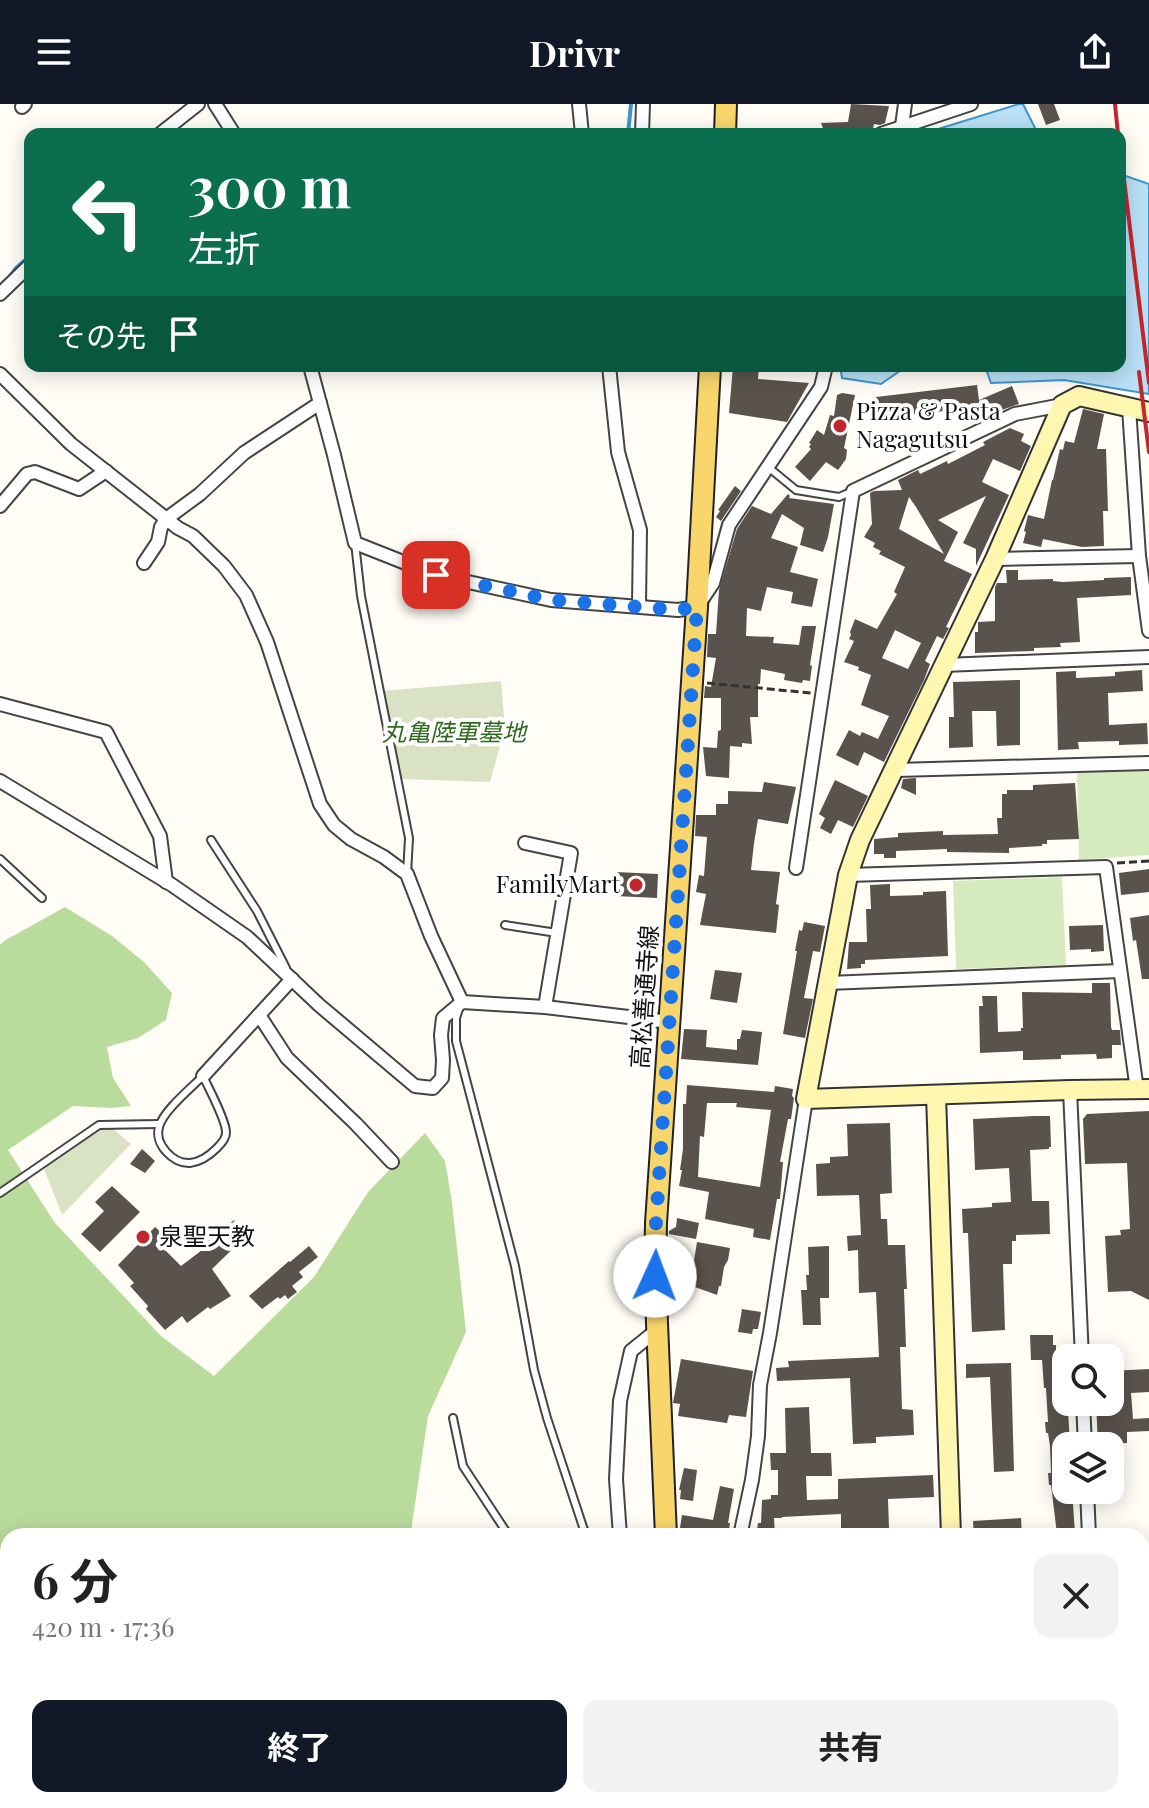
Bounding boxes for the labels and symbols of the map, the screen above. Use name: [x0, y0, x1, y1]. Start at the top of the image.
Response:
place label: Pizza & Pasta Nagagutsu: [856, 394, 1001, 454]
marker: Pizza & Pasta Nagagutsu: [831, 417, 849, 435]
pin: [402, 541, 470, 609]
park label: 丸亀陸軍墓地: [382, 715, 529, 747]
place label: FamilyMart: [496, 867, 620, 899]
marker: FamilyMart: [627, 876, 645, 894]
street label: 高松善通寺線: [622, 924, 664, 1070]
place label: 泉聖天教: [159, 1219, 255, 1251]
marker: 泉聖天教: [134, 1228, 152, 1246]
position arrow: [613, 1234, 697, 1318]

